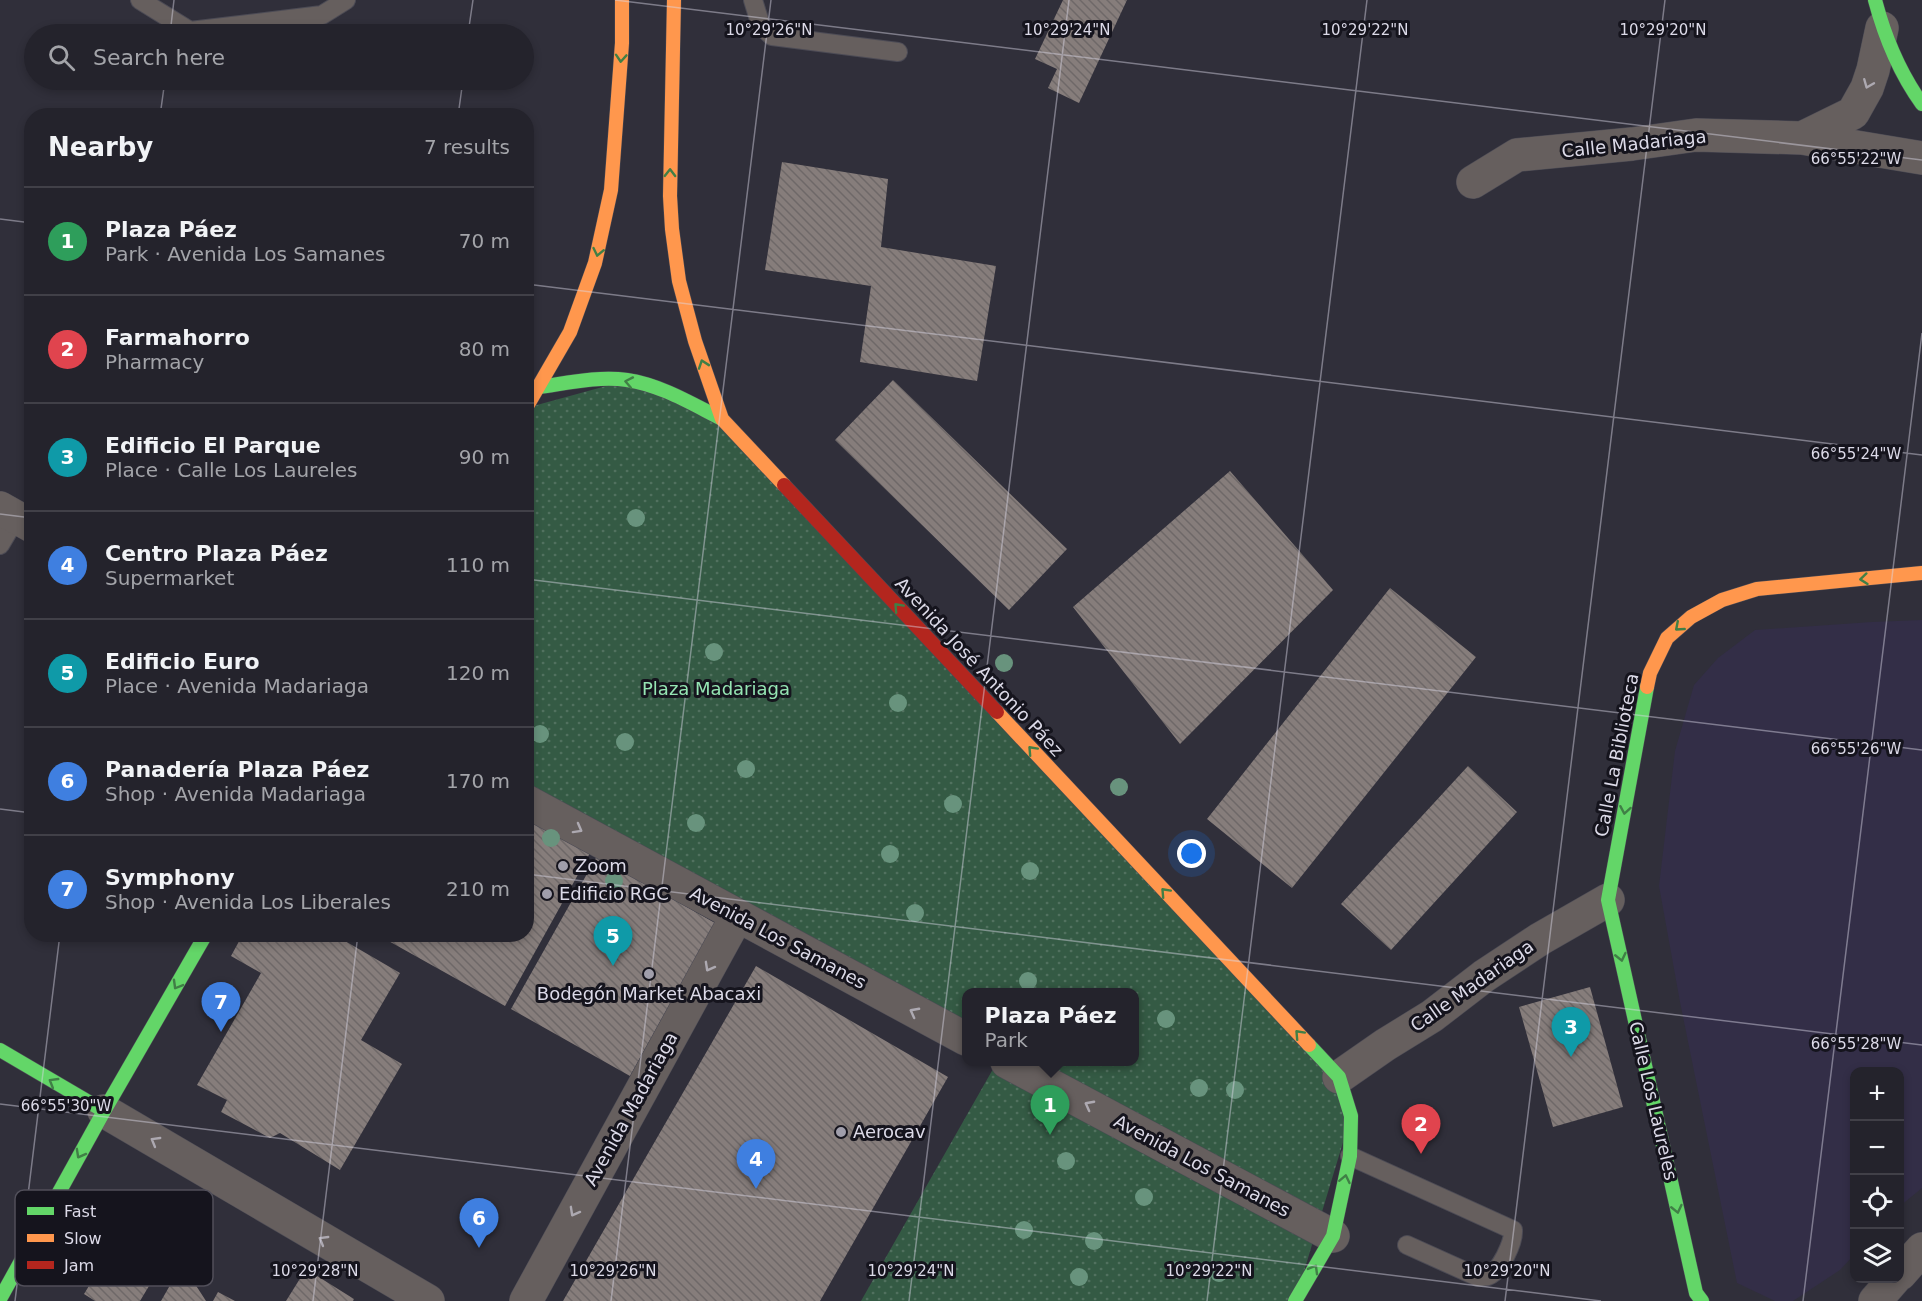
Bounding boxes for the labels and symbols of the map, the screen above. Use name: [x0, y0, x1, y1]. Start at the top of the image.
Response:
text: 10°29'26"N: [725, 21, 813, 39]
text: 10°29'24"N: [1023, 21, 1111, 39]
text: 10°29'22"N: [1321, 21, 1409, 39]
text: 10°29'20"N: [1619, 21, 1707, 39]
one-way arrow: [614, 54, 627, 63]
one-way arrow: [1863, 78, 1875, 89]
street label: Calle Madariaga: [1561, 125, 1707, 162]
text: 66°55'22"W: [1811, 150, 1901, 168]
one-way arrow: [664, 169, 677, 178]
one-way arrow: [592, 246, 605, 256]
one-way arrow: [698, 359, 711, 370]
one-way arrow: [625, 376, 635, 389]
text: 66°55'24"W: [1811, 445, 1901, 463]
one-way arrow: [1859, 572, 1868, 585]
street label: Avenida José Antonio Páez: [891, 573, 1068, 760]
one-way arrow: [895, 604, 906, 615]
one-way arrow: [1675, 620, 1686, 631]
street label: Calle La Biblioteca: [1590, 671, 1643, 838]
park label: Plaza Madariaga: [642, 678, 790, 699]
text: 66°55'26"W: [1811, 740, 1901, 758]
one-way arrow: [1028, 746, 1039, 756]
one-way arrow: [1619, 805, 1632, 815]
one-way arrow: [572, 822, 582, 833]
your location: [1177, 839, 1206, 868]
place label: Zoom: [575, 855, 627, 876]
marker: Zoom: [556, 859, 570, 873]
street label: Avenida Los Samanes: [687, 882, 870, 993]
place label: Edificio RGC: [559, 883, 669, 904]
marker: Edificio RGC: [540, 887, 554, 901]
one-way arrow: [1162, 888, 1173, 899]
pin: 5: [594, 916, 632, 966]
street label: Calle Madariaga: [1406, 935, 1537, 1036]
one-way arrow: [1614, 952, 1627, 962]
one-way arrow: [705, 961, 716, 972]
marker: Bodegón Market Abacaxi: [642, 967, 656, 981]
one-way arrow: [173, 979, 184, 989]
pin: 7: [202, 982, 240, 1032]
place label: Bodegón Market Abacaxi: [537, 983, 761, 1004]
one-way arrow: [910, 1008, 921, 1019]
pin: 3: [1552, 1008, 1590, 1057]
street label: Calle Los Laureles: [1625, 1019, 1682, 1182]
street label: Avenida Madariaga: [580, 1028, 682, 1189]
one-way arrow: [1295, 1030, 1306, 1041]
text: 66°55'28"W: [1811, 1035, 1901, 1053]
one-way arrow: [49, 1077, 59, 1089]
pin: 1: [1030, 1086, 1070, 1135]
text: 66°55'30"W: [21, 1097, 111, 1115]
one-way arrow: [1085, 1101, 1095, 1112]
pin: 2: [1402, 1104, 1440, 1154]
street label: Avenida Los Samanes: [1111, 1110, 1294, 1221]
place label: Aerocav: [853, 1121, 926, 1142]
marker: Aerocav: [834, 1125, 848, 1139]
one-way arrow: [150, 1137, 161, 1148]
pin: 4: [736, 1140, 776, 1189]
one-way arrow: [76, 1148, 87, 1159]
one-way arrow: [1338, 1174, 1351, 1184]
legend: [15, 1190, 213, 1286]
pin: 6: [460, 1198, 498, 1248]
text: Fast: [64, 1202, 96, 1221]
one-way arrow: [1670, 1204, 1683, 1214]
one-way arrow: [570, 1206, 581, 1216]
text: Slow: [64, 1229, 101, 1248]
one-way arrow: [319, 1235, 329, 1247]
text: Jam: [63, 1256, 94, 1275]
text: 10°29'28"N: [271, 1262, 359, 1280]
text: 10°29'26"N: [569, 1262, 657, 1280]
text: 10°29'24"N: [867, 1262, 955, 1280]
text: 10°29'22"N: [1165, 1262, 1253, 1280]
text: 10°29'20"N: [1463, 1262, 1551, 1280]
one-way arrow: [1306, 1265, 1318, 1275]

